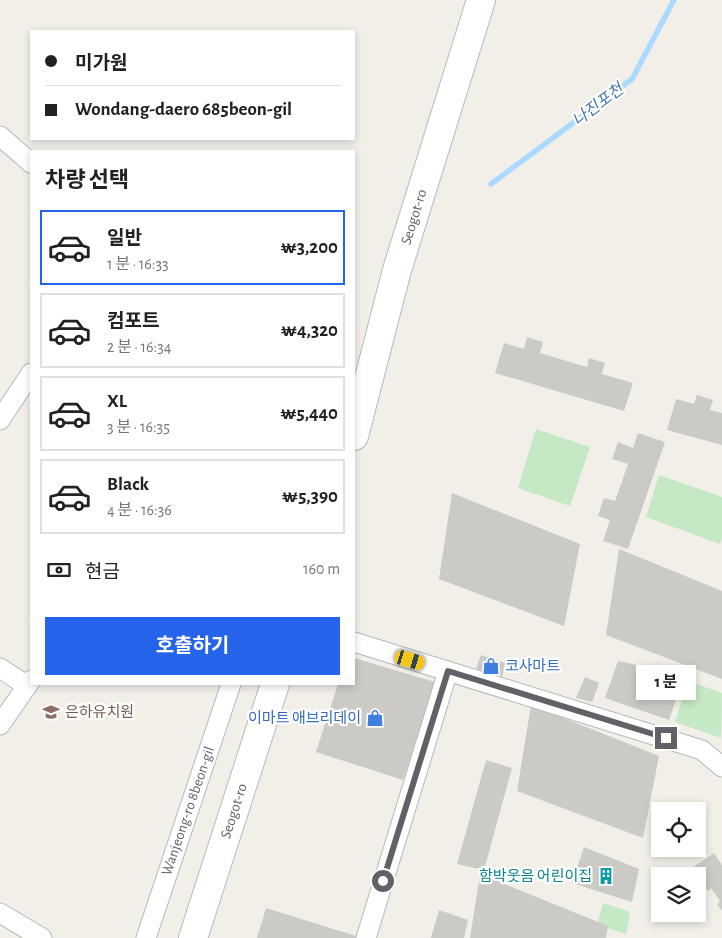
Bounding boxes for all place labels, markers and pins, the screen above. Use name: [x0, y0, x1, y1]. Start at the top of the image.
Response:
shop icon: 코사마트: [481, 656, 501, 676]
place label: 코사마트: [505, 658, 560, 674]
school or university icon: 은하유치원: [41, 702, 61, 722]
place label: 은하유치원: [65, 704, 134, 720]
shop icon: 이마트 애브리데이: [365, 708, 385, 728]
place label: 이마트 애브리데이: [248, 710, 361, 726]
building icon: 함박웃음 어린이집: [596, 866, 616, 886]
place label: 함박웃음 어린이집: [479, 868, 592, 884]

